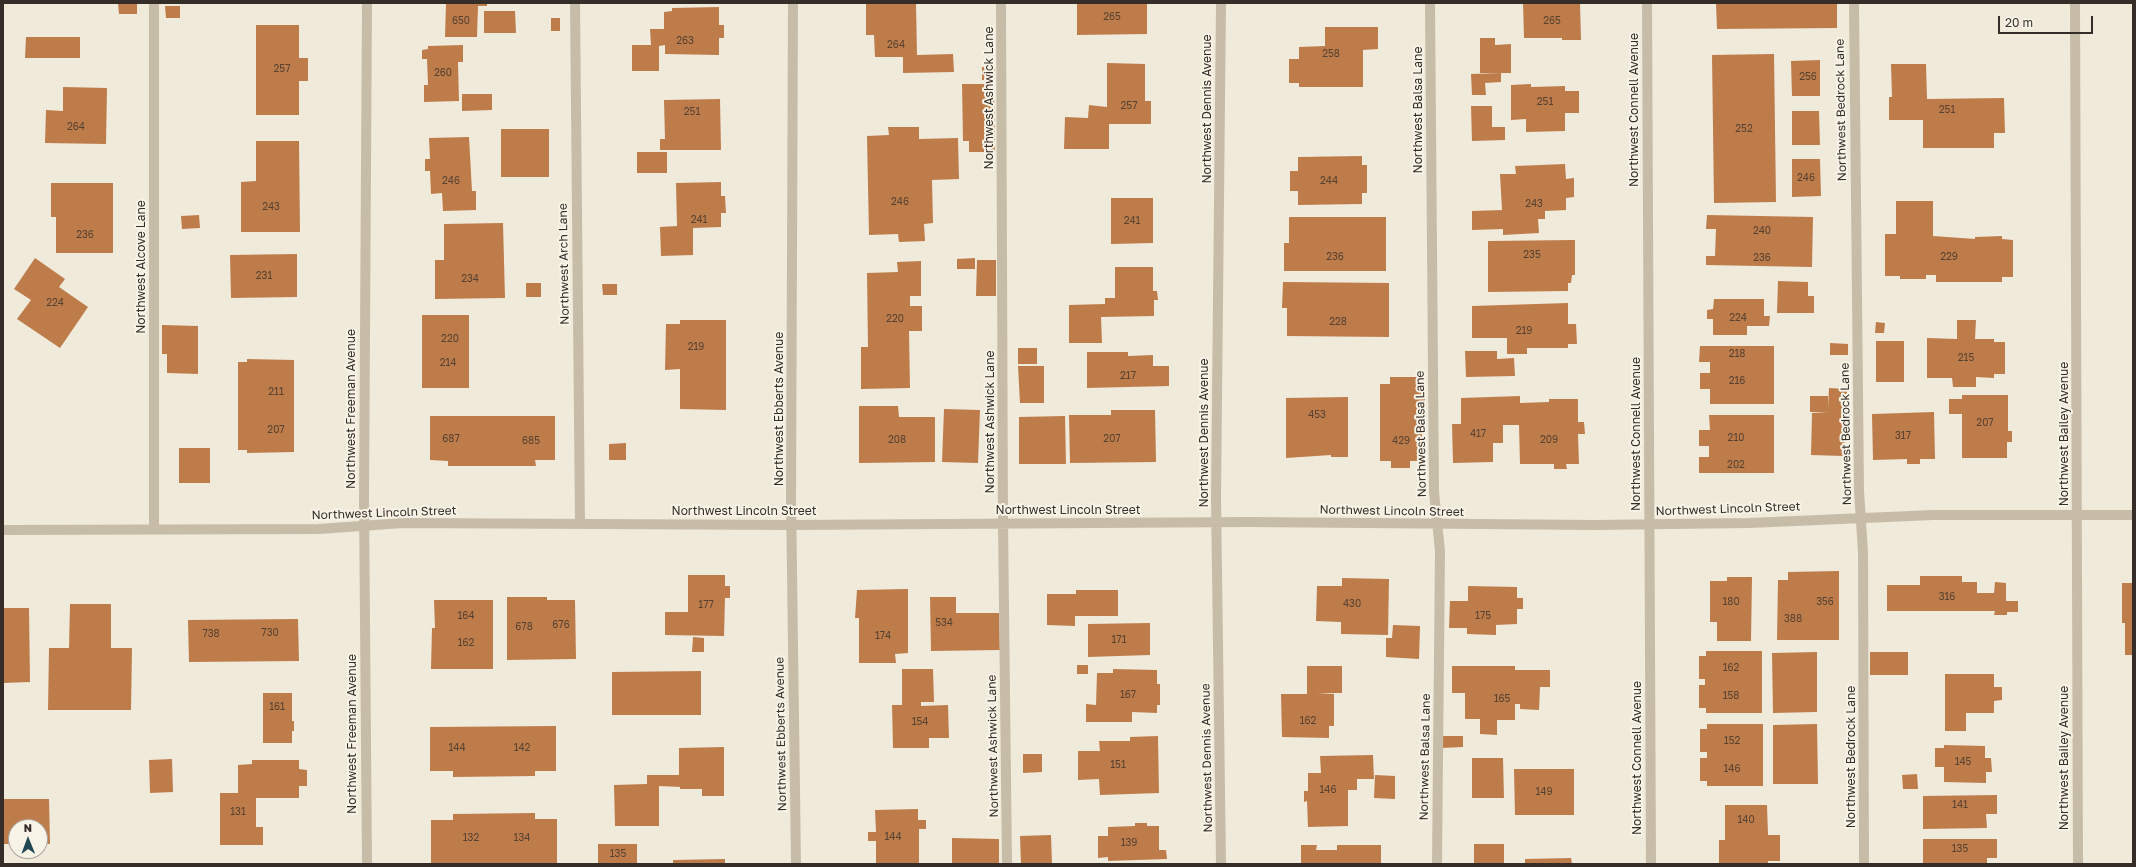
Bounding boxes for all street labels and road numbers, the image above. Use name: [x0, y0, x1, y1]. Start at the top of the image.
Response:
street label: Northwest Ashwick Lane: [982, 27, 996, 169]
street label: Northwest Connell Avenue: [1627, 33, 1641, 187]
street label: Northwest Dennis Avenue: [1200, 34, 1214, 184]
street label: Northwest Bedrock Lane: [1833, 39, 1849, 181]
street label: Northwest Balsa Lane: [1411, 47, 1425, 173]
street label: Northwest Alcove Lane: [134, 200, 148, 334]
street label: Northwest Arch Lane: [556, 203, 572, 325]
street label: Northwest Freeman Avenue: [344, 329, 358, 489]
street label: Northwest Ebberts Avenue: [772, 332, 786, 486]
street label: Northwest Ashwick Lane: [983, 351, 997, 493]
street label: Northwest Connell Avenue: [1629, 357, 1643, 511]
street label: Northwest Dennis Avenue: [1197, 358, 1211, 508]
street label: Northwest Bailey Avenue: [2057, 362, 2071, 506]
street label: Northwest Bedrock Lane: [1838, 363, 1854, 505]
street label: Northwest Balsa Lane: [1413, 370, 1429, 498]
street label: Northwest Lincoln Street: [1655, 499, 1801, 519]
street label: Northwest Lincoln Street: [311, 503, 457, 523]
street label: Northwest Lincoln Street: [996, 503, 1140, 517]
street label: Northwest Lincoln Street: [1319, 503, 1465, 519]
street label: Northwest Lincoln Street: [672, 504, 816, 518]
street label: Northwest Freeman Avenue: [345, 654, 359, 814]
street label: Northwest Ebberts Avenue: [772, 657, 790, 811]
street label: Northwest Ashwick Lane: [985, 674, 1001, 818]
street label: Northwest Connell Avenue: [1630, 681, 1644, 835]
street label: Northwest Dennis Avenue: [1199, 683, 1215, 833]
street label: Northwest Bedrock Lane: [1844, 686, 1858, 828]
street label: Northwest Bailey Avenue: [2057, 686, 2071, 830]
street label: Northwest Balsa Lane: [1417, 693, 1433, 821]

